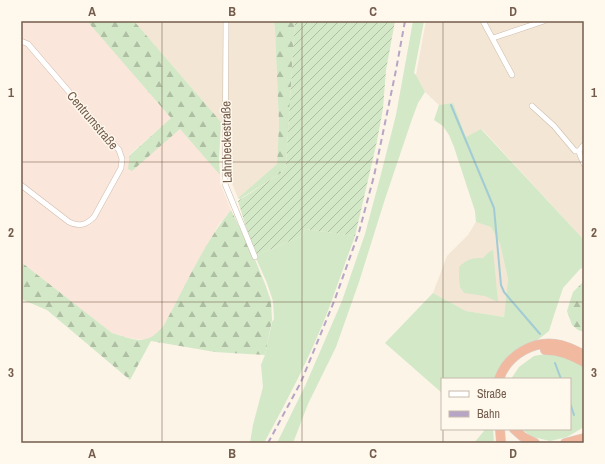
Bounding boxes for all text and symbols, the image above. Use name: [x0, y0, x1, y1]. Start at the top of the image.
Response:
text: A: [88, 3, 96, 20]
text: B: [228, 3, 236, 20]
text: C: [369, 3, 377, 20]
text: D: [509, 3, 517, 20]
text: 1: [8, 84, 14, 101]
text: 1: [591, 84, 597, 101]
street label: Centrumstraße: [63, 88, 122, 153]
street label: Lahnbeckestraße: [217, 101, 236, 183]
text: 2: [8, 224, 14, 241]
text: 2: [591, 224, 597, 241]
text: 3: [8, 364, 14, 381]
text: 3: [591, 364, 597, 381]
legend: [441, 378, 571, 430]
text: Straße: [477, 386, 507, 402]
text: Bahn: [477, 406, 500, 422]
text: A: [88, 445, 96, 462]
text: B: [228, 445, 236, 462]
text: C: [369, 445, 377, 462]
text: D: [509, 445, 517, 462]

